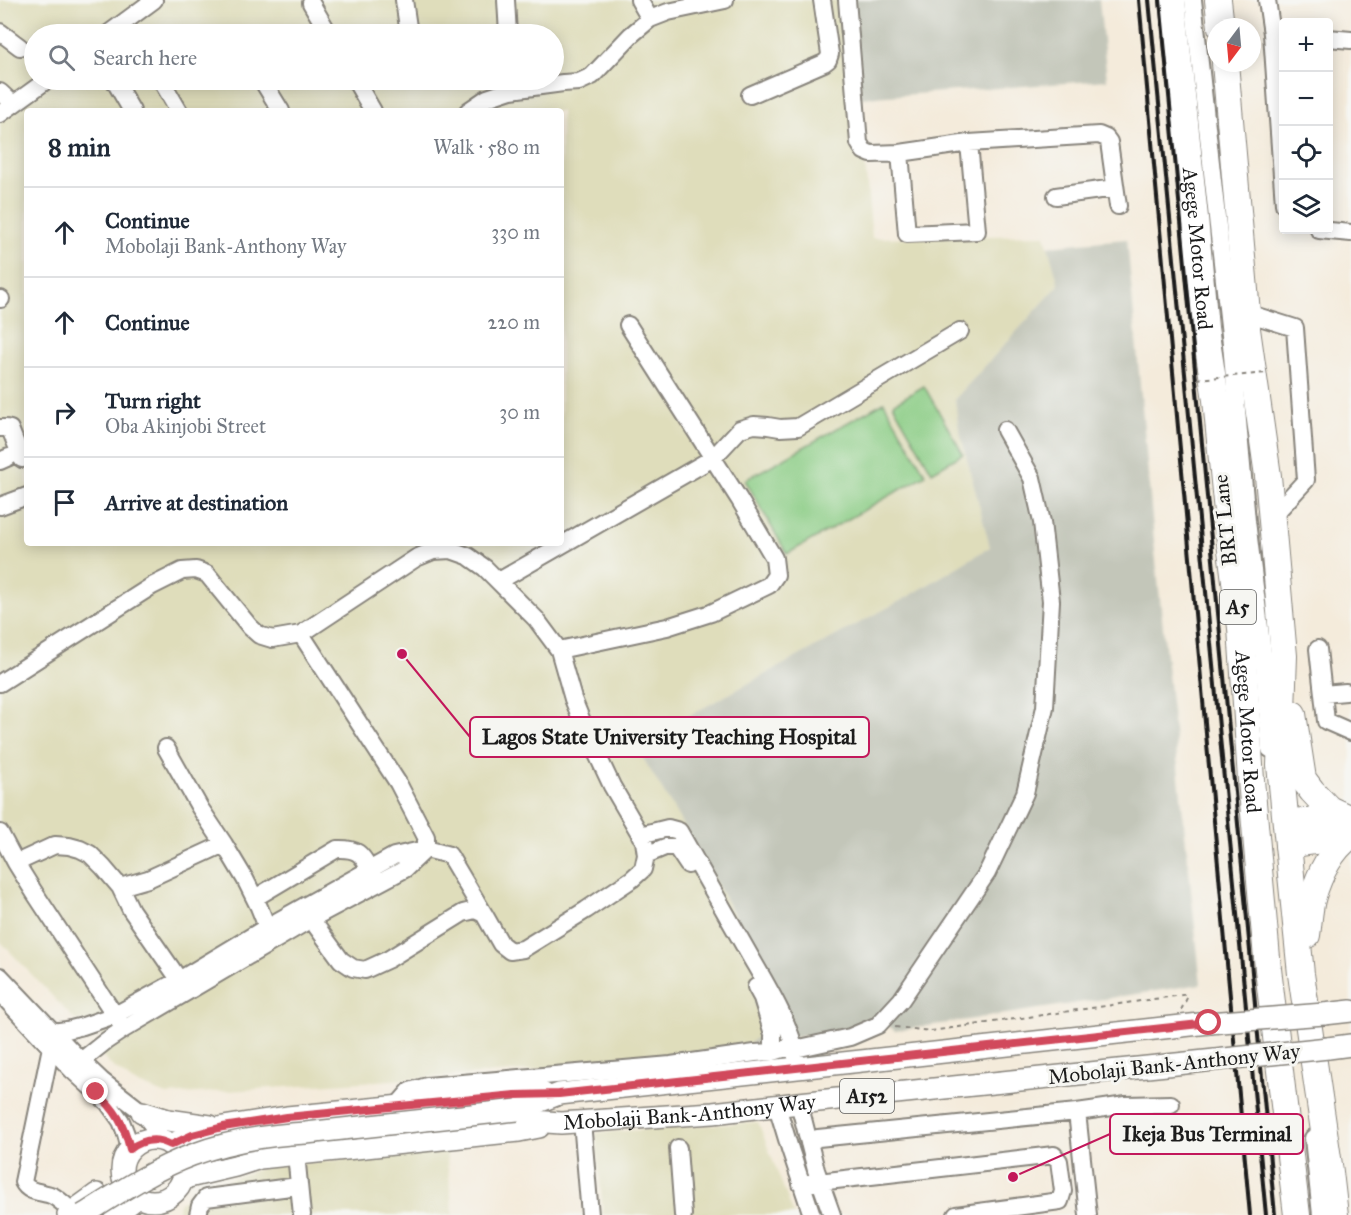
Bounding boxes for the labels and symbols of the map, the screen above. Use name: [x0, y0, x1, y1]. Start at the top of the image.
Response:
north arrow: [1207, 18, 1261, 72]
street label: Agege Motor Road: [1177, 165, 1218, 332]
street label: BRT Lane: [1207, 473, 1243, 567]
road number: A5: [1220, 590, 1256, 624]
street label: Agege Motor Road: [1229, 649, 1267, 815]
callout: Lagos State University Teaching Hospital: [470, 717, 869, 757]
text: Lagos State University Teaching Hospital: [482, 723, 857, 750]
route start: [1195, 1009, 1221, 1035]
street label: Mobolaji Bank-Anthony Way: [1047, 1038, 1302, 1090]
route end: [82, 1078, 108, 1104]
road number: A152: [840, 1079, 894, 1113]
street label: Mobolaji Bank-Anthony Way: [562, 1088, 818, 1136]
callout: Ikeja Bus Terminal: [1110, 1114, 1303, 1154]
text: Ikeja Bus Terminal: [1122, 1120, 1293, 1147]

